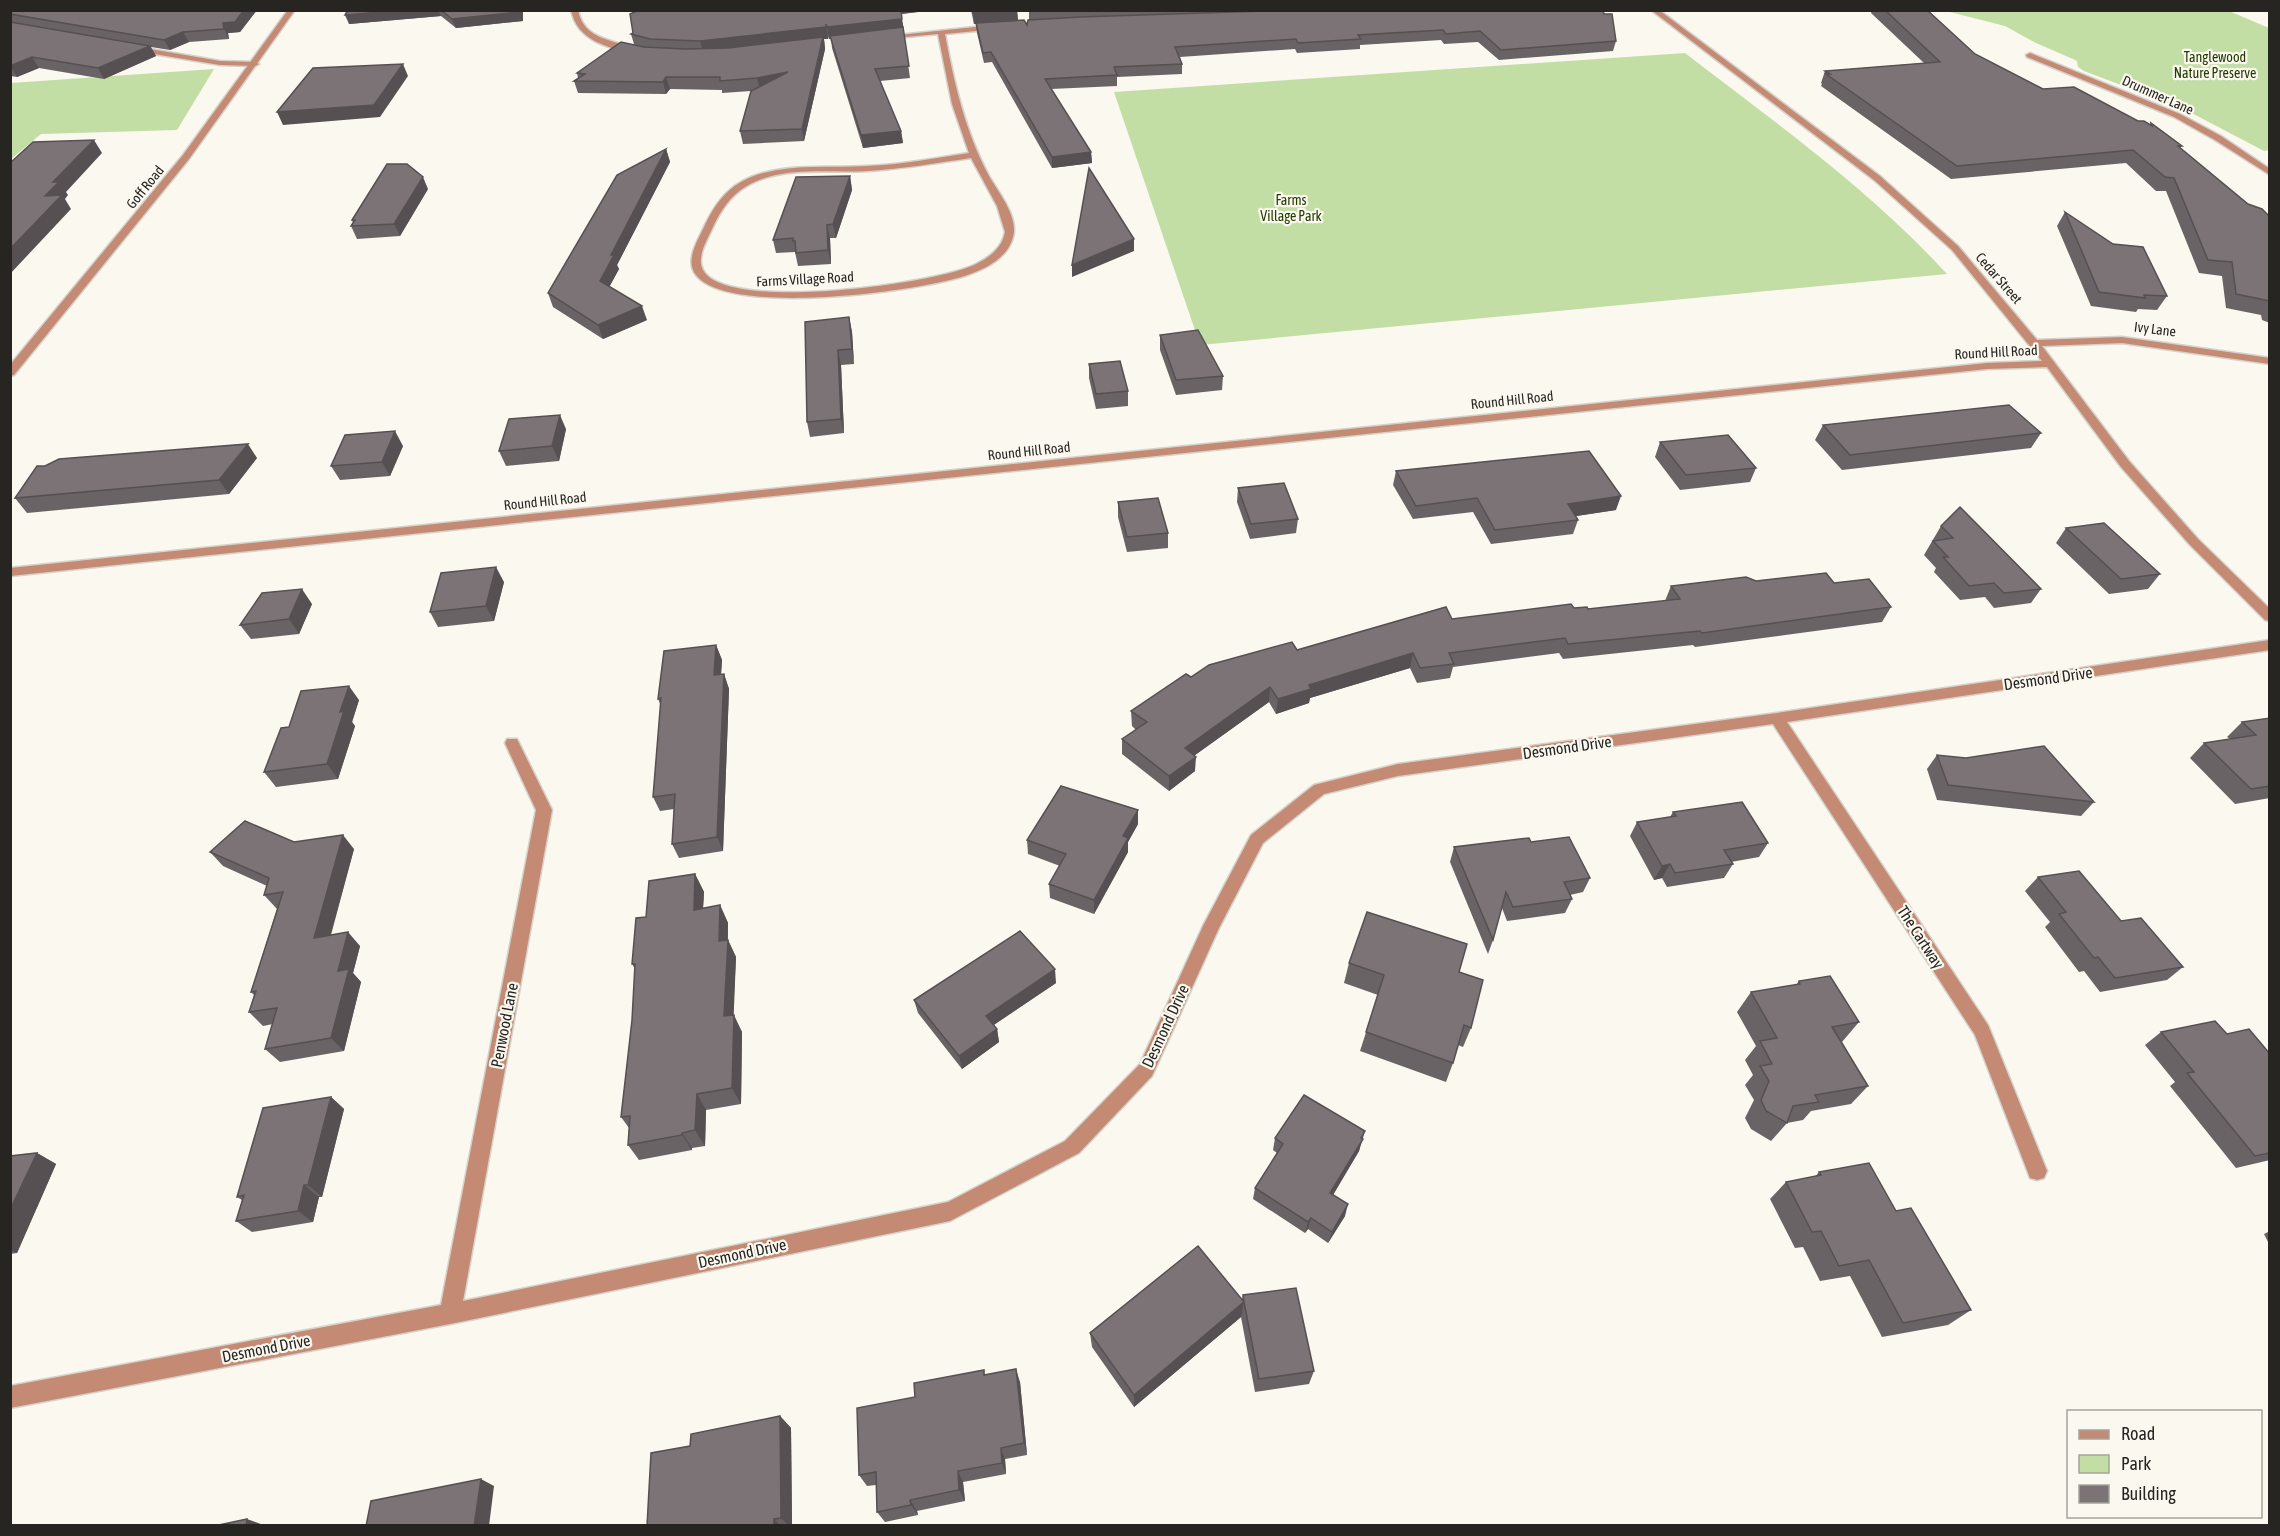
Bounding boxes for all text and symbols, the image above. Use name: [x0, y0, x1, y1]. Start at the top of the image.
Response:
park label: Tanglewood Nature Preserve: [2174, 49, 2256, 81]
street label: Drummer Lane: [2120, 72, 2196, 118]
street label: Goff Road: [123, 162, 167, 212]
park label: Farms Village Park: [1260, 192, 1322, 224]
street label: Cedar Street: [1972, 249, 2026, 307]
street label: Farms Village Road: [756, 268, 854, 290]
street label: Ivy Lane: [2133, 318, 2177, 340]
street label: Round Hill Road: [1954, 342, 2038, 362]
street label: Round Hill Road: [1470, 388, 1554, 412]
street label: Round Hill Road: [987, 439, 1071, 463]
street label: Round Hill Road: [503, 489, 587, 513]
street label: Desmond Drive: [2002, 663, 2094, 693]
street label: Desmond Drive: [1521, 732, 1613, 762]
street label: The Cartway: [1893, 902, 1948, 973]
street label: Penwood Lane: [487, 981, 521, 1069]
street label: Desmond Drive: [1138, 982, 1192, 1070]
street label: Desmond Drive: [696, 1235, 788, 1271]
street label: Desmond Drive: [220, 1331, 312, 1365]
legend: [2067, 1410, 2262, 1518]
text: Road: [2121, 1423, 2155, 1444]
text: Park: [2121, 1453, 2151, 1474]
text: Building: [2121, 1483, 2176, 1504]

